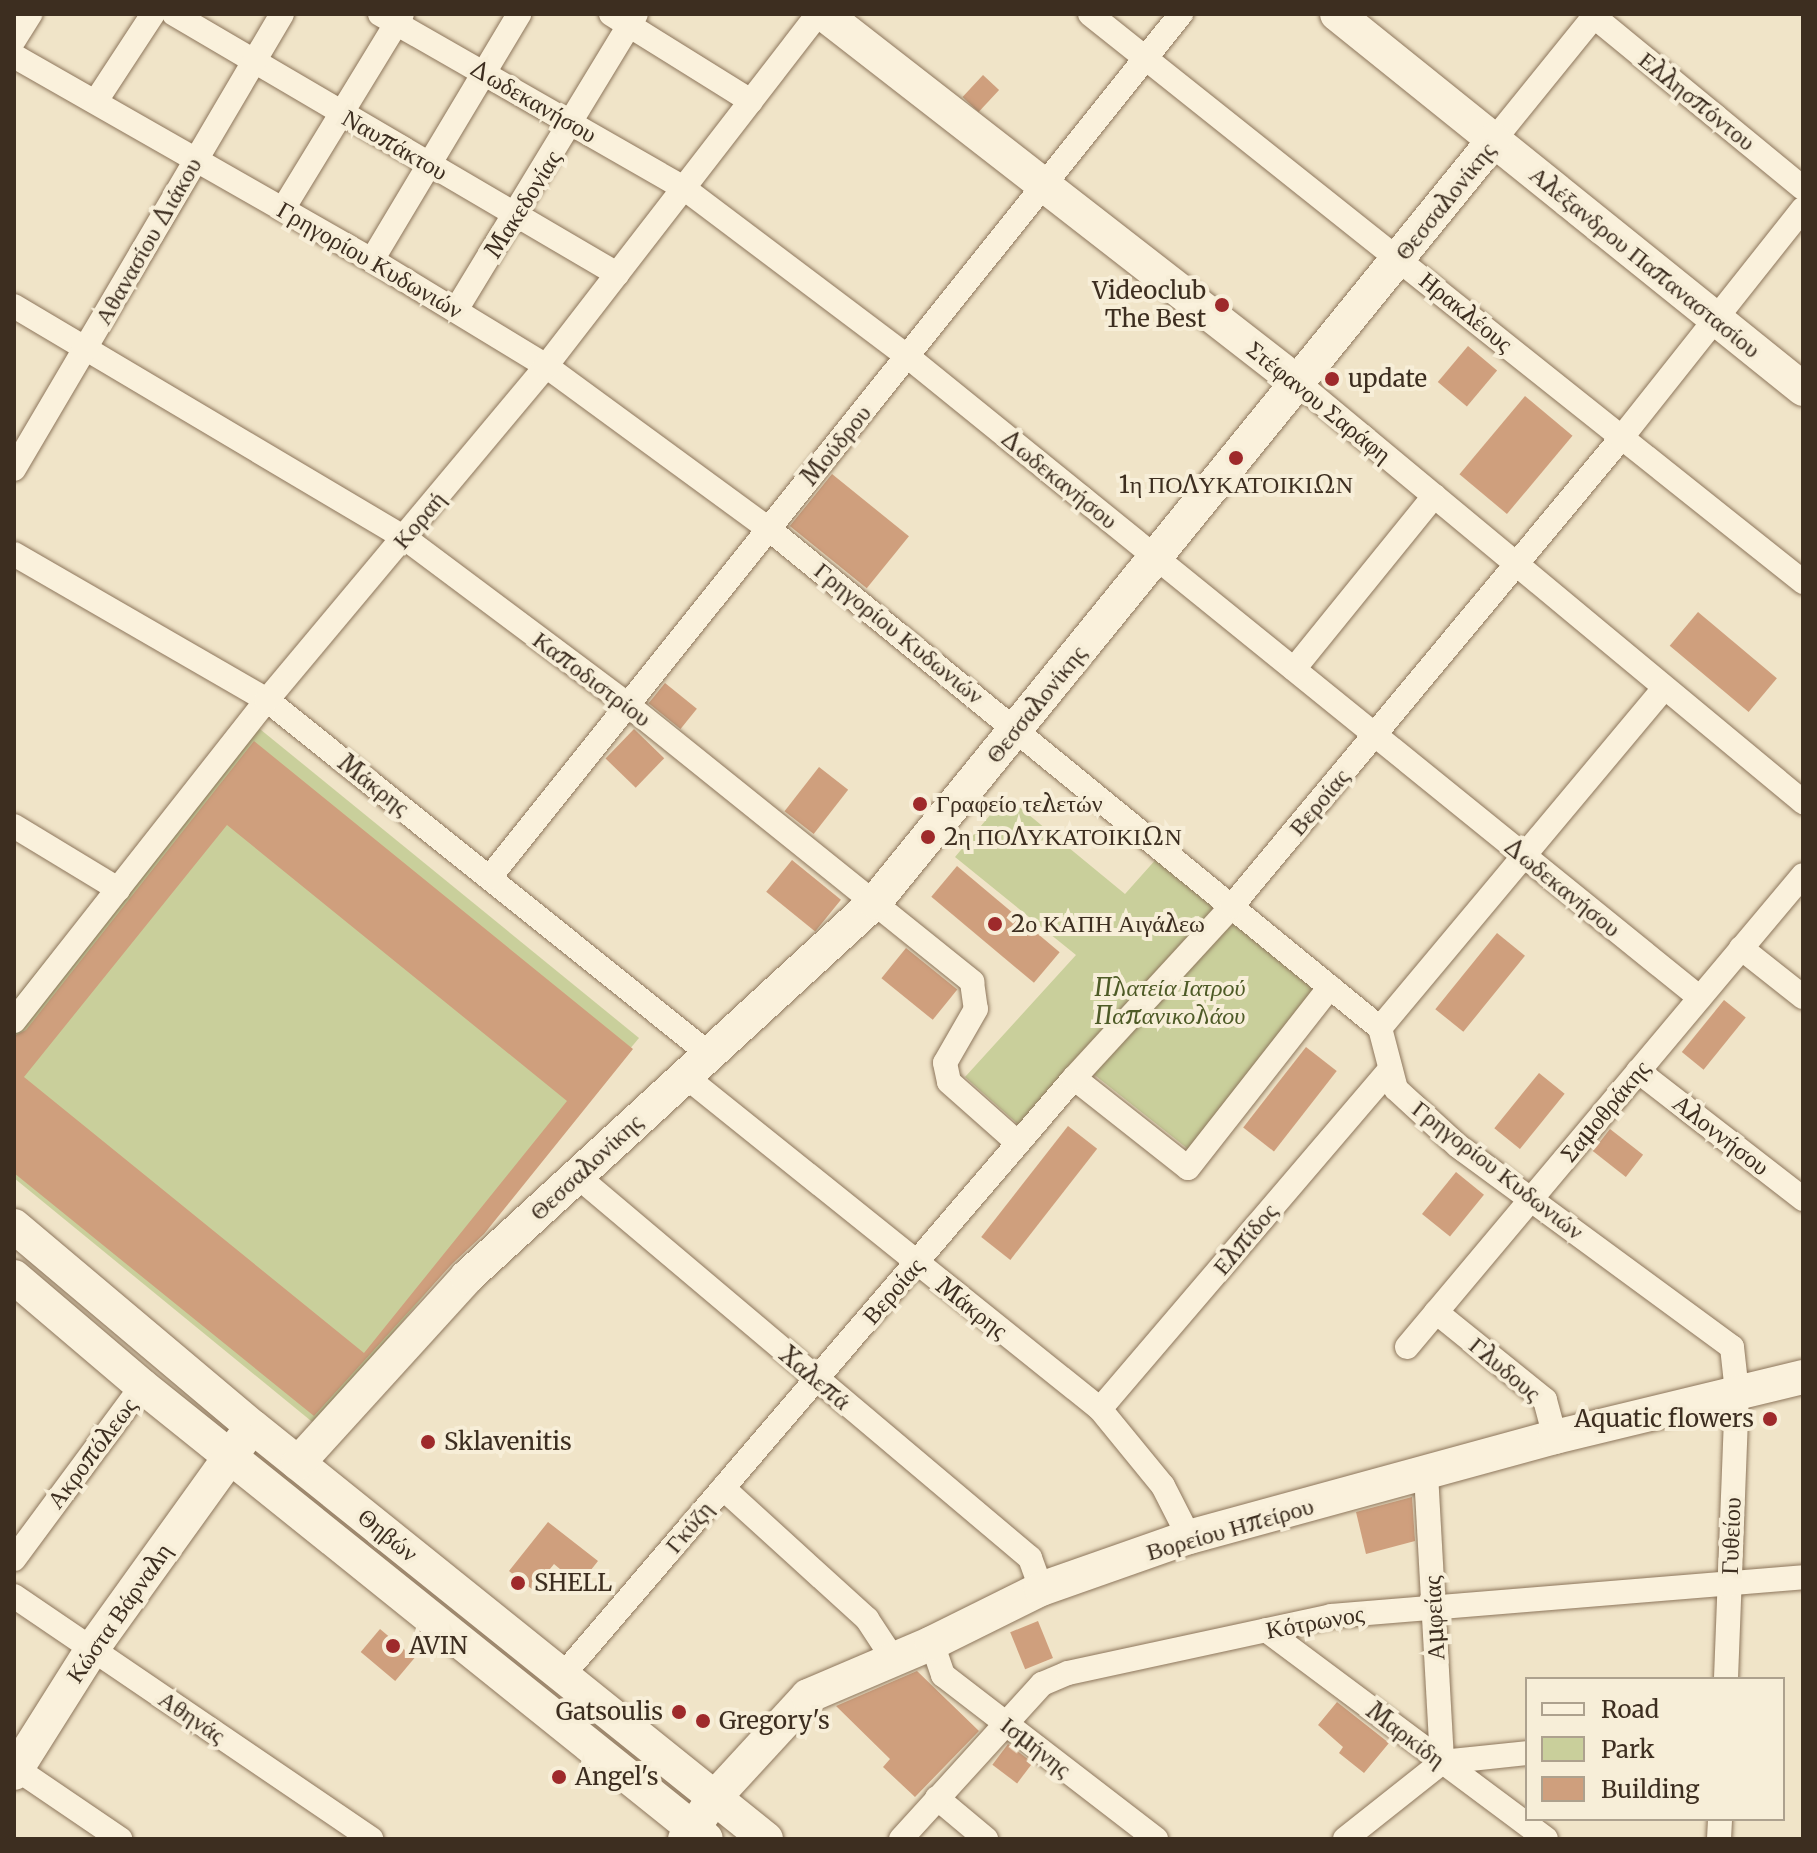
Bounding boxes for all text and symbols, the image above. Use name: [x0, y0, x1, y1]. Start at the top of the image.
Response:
street label: Ελλησπόντου: [1633, 45, 1761, 157]
street label: Δωδεκανήσου: [464, 53, 602, 149]
street label: Ναυπάκτου: [337, 103, 453, 187]
street label: Θεσσαλονίκης: [1389, 136, 1501, 266]
street label: Μακεδονίας: [479, 145, 567, 263]
street label: Αθανασίου Διάκου: [88, 152, 208, 330]
street label: Αλέξανδρου Παπαναστασίου: [1524, 160, 1766, 364]
street label: Γρηγορίου Κυδωνιών: [272, 195, 468, 325]
street label: Ηρακλέους: [1414, 266, 1518, 358]
place label: Videoclub The Best: [1092, 277, 1206, 333]
marker: Videoclub The Best: [1213, 296, 1231, 314]
street label: Στέφανου Σαράφη: [1241, 335, 1397, 469]
place label: update: [1348, 365, 1427, 393]
marker: update: [1323, 370, 1341, 388]
street label: Μούδρου: [795, 399, 877, 491]
street label: Δωδεκανήσου: [995, 423, 1123, 535]
marker: 1η ΠΟΛΥΚΑΤΟΙΚΙΩΝ: [1227, 449, 1245, 467]
place label: 1η ΠΟΛΥΚΑΤΟΙΚΙΩΝ: [1119, 471, 1353, 499]
street label: Κοραή: [387, 485, 451, 555]
street label: Γρηγορίου Κυδωνιών: [809, 556, 989, 710]
street label: Καποδιστρίου: [527, 625, 657, 733]
street label: Θεσσαλονίκης: [980, 639, 1092, 769]
street label: Μάκρης: [333, 748, 415, 822]
street label: Βεροίας: [1283, 763, 1355, 841]
place label: Γραφείο τελετών: [936, 790, 1103, 818]
marker: Γραφείο τελετών: [911, 795, 929, 813]
place label: 2η ΠΟΛΥΚΑΤΟΙΚΙΩΝ: [944, 823, 1182, 851]
marker: 2η ΠΟΛΥΚΑΤΟΙΚΙΩΝ: [919, 828, 937, 846]
street label: Δωδεκανήσου: [1498, 831, 1626, 943]
place label: 2ο ΚΑΠΗ Αιγάλεω: [1011, 910, 1205, 938]
marker: 2ο ΚΑΠΗ Αιγάλεω: [986, 915, 1004, 933]
park label: Πλατεία Ιατρού Παπανικολάου: [1095, 974, 1245, 1030]
street label: Σαμοθράκης: [1554, 1054, 1656, 1168]
street label: Αλοννήσου: [1667, 1088, 1775, 1182]
street label: Γρηγορίου Κυδωνιών: [1407, 1094, 1589, 1246]
street label: Θεσσαλονίκης: [524, 1108, 648, 1226]
street label: Ελπίδος: [1207, 1197, 1283, 1281]
street label: Βεροίας: [856, 1252, 930, 1330]
street label: Μάκρης: [931, 1271, 1013, 1345]
street label: Γλυδους: [1463, 1331, 1547, 1407]
street label: Χαλεπά: [774, 1340, 856, 1416]
street label: Ακροπόλεως: [41, 1392, 143, 1514]
place label: Aquatic flowers: [1574, 1405, 1754, 1433]
marker: Aquatic flowers: [1761, 1410, 1779, 1428]
place label: Sklavenitis: [444, 1428, 572, 1456]
marker: Sklavenitis: [419, 1433, 437, 1451]
street label: Βορείου Ηπείρου: [1143, 1491, 1317, 1567]
street label: Γκύζη: [659, 1495, 719, 1559]
street label: Γυθείου: [1715, 1497, 1747, 1575]
street label: Θηβών: [352, 1502, 424, 1568]
street label: Κώστα Βάρναλη: [60, 1538, 178, 1688]
place label: SHELL: [534, 1569, 612, 1597]
marker: SHELL: [509, 1574, 527, 1592]
street label: Αμφείας: [1417, 1575, 1451, 1661]
street label: Κότρωνος: [1264, 1599, 1366, 1645]
place label: AVIN: [409, 1632, 468, 1660]
marker: AVIN: [384, 1637, 402, 1655]
legend: [1525, 1677, 1785, 1821]
street label: Αθηνάς: [153, 1684, 231, 1750]
text: Road: [1601, 1694, 1659, 1725]
street label: Μαρκίδη: [1361, 1696, 1451, 1774]
place label: Gatsoulis: [556, 1698, 663, 1726]
marker: Gatsoulis: [670, 1703, 688, 1721]
place label: Gregory's: [719, 1707, 830, 1735]
street label: Ισμήνης: [995, 1711, 1077, 1783]
marker: Gregory's: [694, 1712, 712, 1730]
text: Park: [1601, 1734, 1654, 1765]
place label: Angel's: [575, 1763, 658, 1791]
marker: Angel's: [550, 1768, 568, 1786]
text: Building: [1601, 1774, 1700, 1805]

